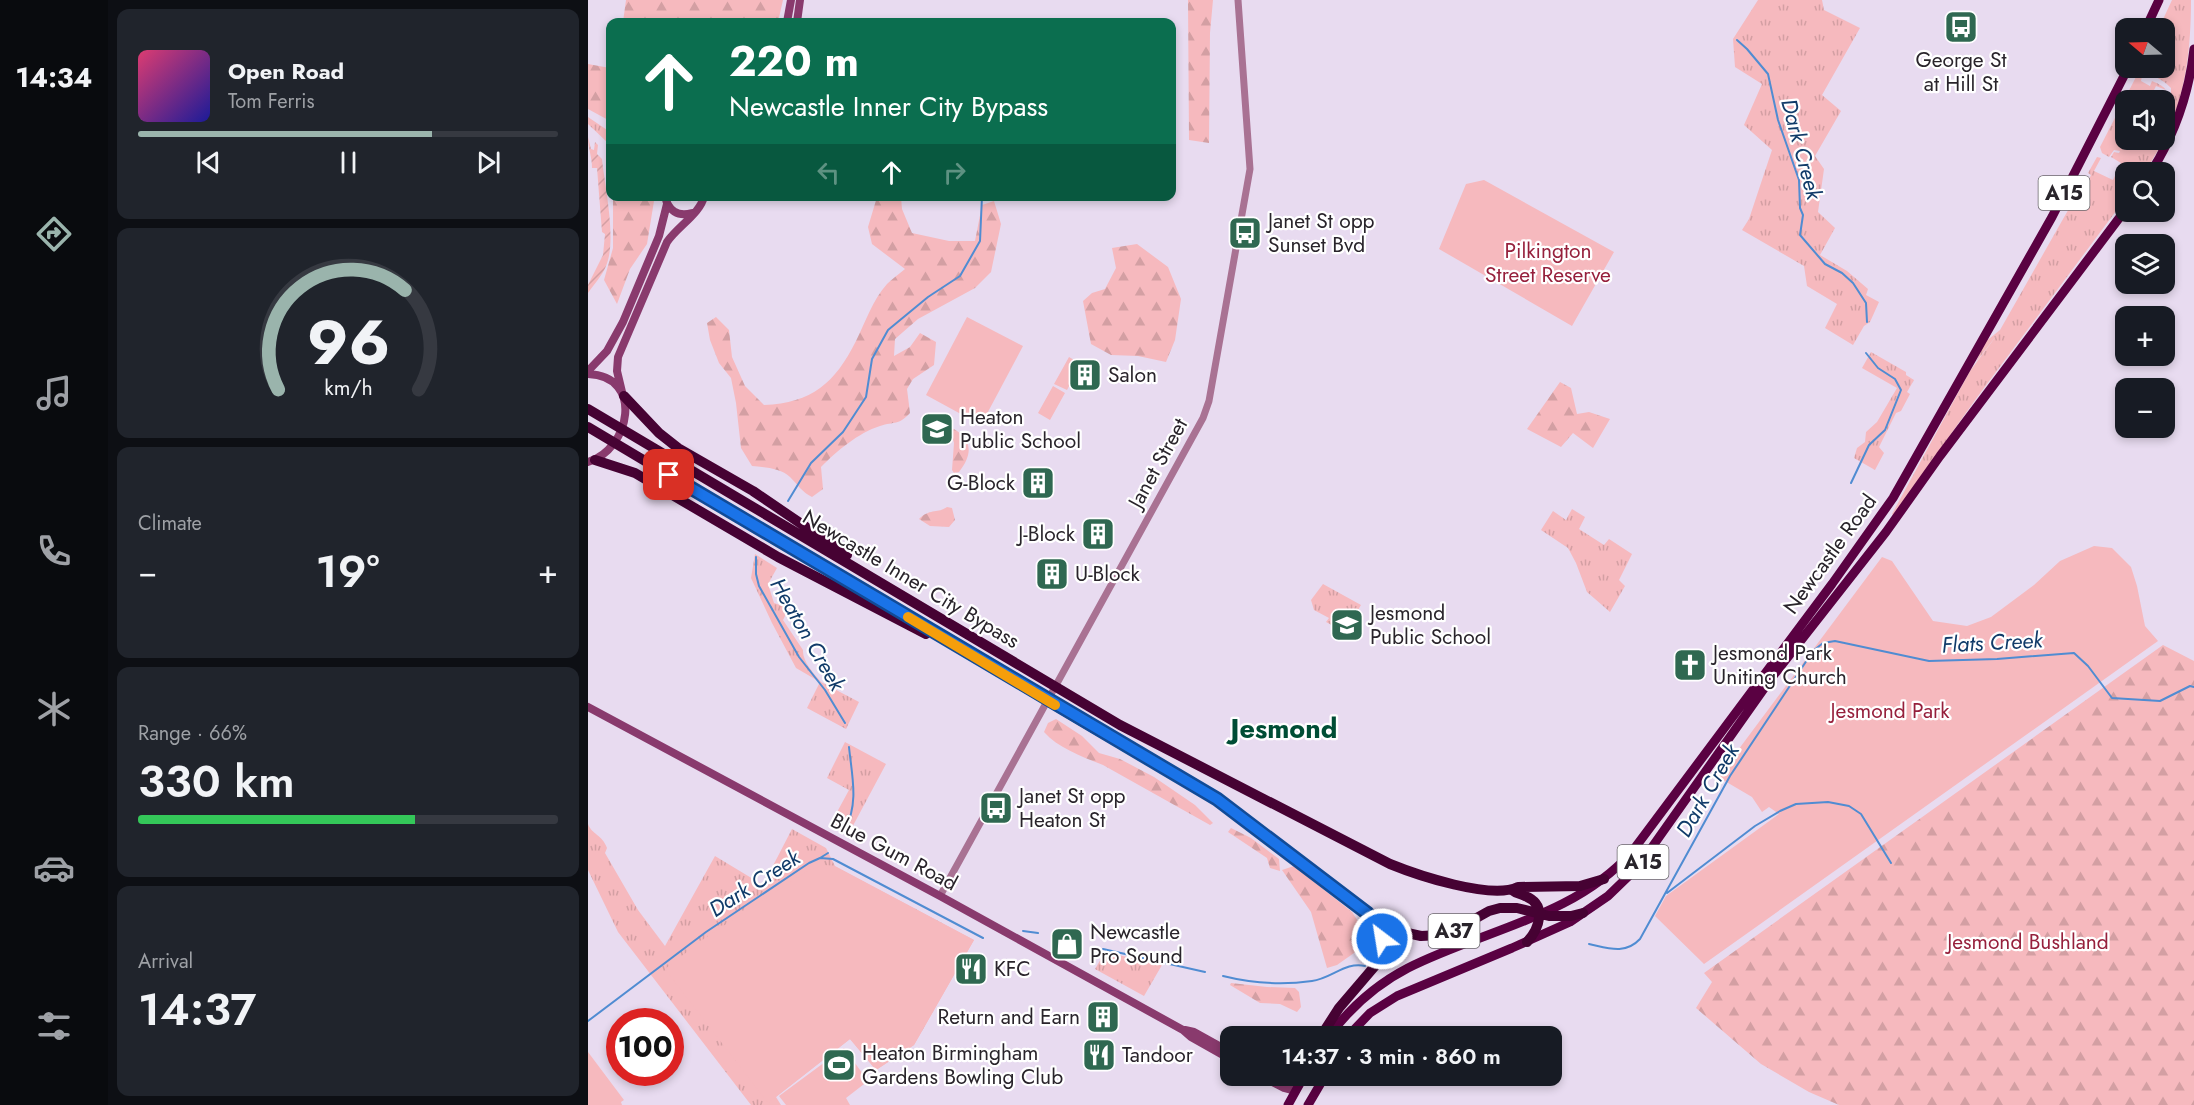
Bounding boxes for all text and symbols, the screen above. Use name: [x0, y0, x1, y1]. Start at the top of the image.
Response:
bus stop icon: George St at Hill St: [1943, 9, 1979, 45]
north arrow: [2115, 18, 2175, 78]
map controls: [2115, 18, 2175, 438]
text: 220 m: [729, 31, 859, 92]
icon: ahead: [630, 42, 708, 120]
place label: George St at Hill St: [1915, 45, 2007, 99]
text: Open Road: [228, 55, 344, 87]
text: 14:34: [16, 58, 92, 97]
text: Tom Ferris: [228, 87, 315, 116]
text: Newcastle Inner City Bypass: [729, 87, 1048, 126]
button: sound: [2115, 90, 2175, 150]
water label: Dark Creek: [1773, 95, 1831, 204]
icon: previous: [192, 146, 225, 179]
icon: pause: [332, 146, 365, 179]
icon: next: [472, 146, 505, 179]
icon: left: [812, 156, 845, 189]
icon: ahead: [875, 156, 908, 189]
icon: right: [938, 156, 971, 189]
button: search: [2115, 162, 2175, 222]
road number: A15: [2038, 176, 2090, 210]
place label: Janet St opp Sunset Bvd: [1265, 206, 1375, 260]
icon: directions: [33, 213, 75, 255]
bus stop icon: Janet St opp Sunset Bvd: [1227, 215, 1263, 251]
button: layers: [2115, 234, 2175, 294]
park label: Pilkington Street Reserve: [1485, 236, 1611, 290]
text: 96: [306, 297, 390, 387]
button: +: [2115, 306, 2175, 366]
building icon: Salon: [1067, 357, 1103, 393]
place label: Salon: [1108, 360, 1157, 390]
icon: music: [33, 372, 75, 414]
text: km/h: [324, 373, 372, 404]
button: −: [2115, 378, 2175, 438]
place label: Heaton Public School: [960, 402, 1081, 456]
school or university icon: Heaton Public School: [919, 411, 955, 447]
street label: Janet Street: [1120, 413, 1195, 516]
pin: [643, 449, 694, 500]
icon: arrive: [652, 458, 685, 491]
building icon: G-Block: [1020, 465, 1056, 501]
place label: G-Block: [947, 468, 1016, 498]
street label: Newcastle Road: [1776, 488, 1884, 620]
street label: Newcastle Inner City Bypass: [797, 502, 1025, 656]
text: Climate: [138, 509, 202, 538]
building icon: J-Block: [1080, 516, 1116, 552]
place label: J-Block: [1015, 519, 1076, 549]
icon: phone: [33, 530, 75, 572]
text: 19°: [316, 539, 380, 604]
text: −: [138, 548, 157, 595]
text: +: [538, 548, 558, 595]
building icon: U-Block: [1034, 556, 1070, 592]
place label: U-Block: [1075, 559, 1141, 589]
water label: Heaton Creek: [763, 571, 854, 698]
place label: Jesmond Public School: [1367, 598, 1491, 652]
school or university icon: Jesmond Public School: [1329, 607, 1365, 643]
water label: Flats Creek: [1941, 623, 2045, 661]
place label: Jesmond Park Uniting Church: [1710, 638, 1847, 692]
church icon: Jesmond Park Uniting Church: [1672, 647, 1708, 683]
icon: climate: [33, 688, 75, 730]
park label: Jesmond Park: [1828, 696, 1950, 726]
district label: Jesmond: [1226, 709, 1337, 748]
text: Range · 66%: [138, 719, 247, 748]
water label: Dark Creek: [1667, 736, 1747, 843]
text: 330 km: [138, 749, 295, 814]
place label: Janet St opp Heaton St: [1016, 781, 1126, 835]
bus stop icon: Janet St opp Heaton St: [978, 790, 1014, 826]
street label: Blue Gum Road: [825, 806, 963, 898]
water label: Dark Creek: [702, 841, 807, 924]
road number: A15: [1618, 845, 1668, 879]
icon: car: [33, 847, 75, 889]
position arrow: [1350, 907, 1414, 971]
road number: A37: [1428, 914, 1480, 948]
place label: Newcastle Pro Sound: [1090, 917, 1183, 971]
shop icon: Newcastle Pro Sound: [1049, 926, 1085, 962]
park label: Jesmond Bushland: [1944, 927, 2109, 957]
text: Arrival: [138, 947, 193, 976]
restaurant icon: KFC: [953, 951, 989, 987]
place label: KFC: [994, 954, 1031, 984]
text: 14:37: [138, 977, 256, 1042]
building icon: Return and Earn: [1085, 999, 1121, 1035]
place label: Return and Earn: [938, 1002, 1080, 1032]
icon: filters: [33, 1005, 75, 1047]
speed limit sign: 100: [606, 1008, 684, 1086]
restaurant icon: Tandoor: [1081, 1037, 1117, 1073]
place label: Heaton Birmingham Gardens Bowling Club: [862, 1038, 1063, 1092]
place label: Tandoor: [1122, 1040, 1194, 1070]
text: 14:37 · 3 min · 860 m: [1281, 1040, 1501, 1072]
sports icon: Heaton Birmingham Gardens Bowling Club: [821, 1047, 857, 1083]

